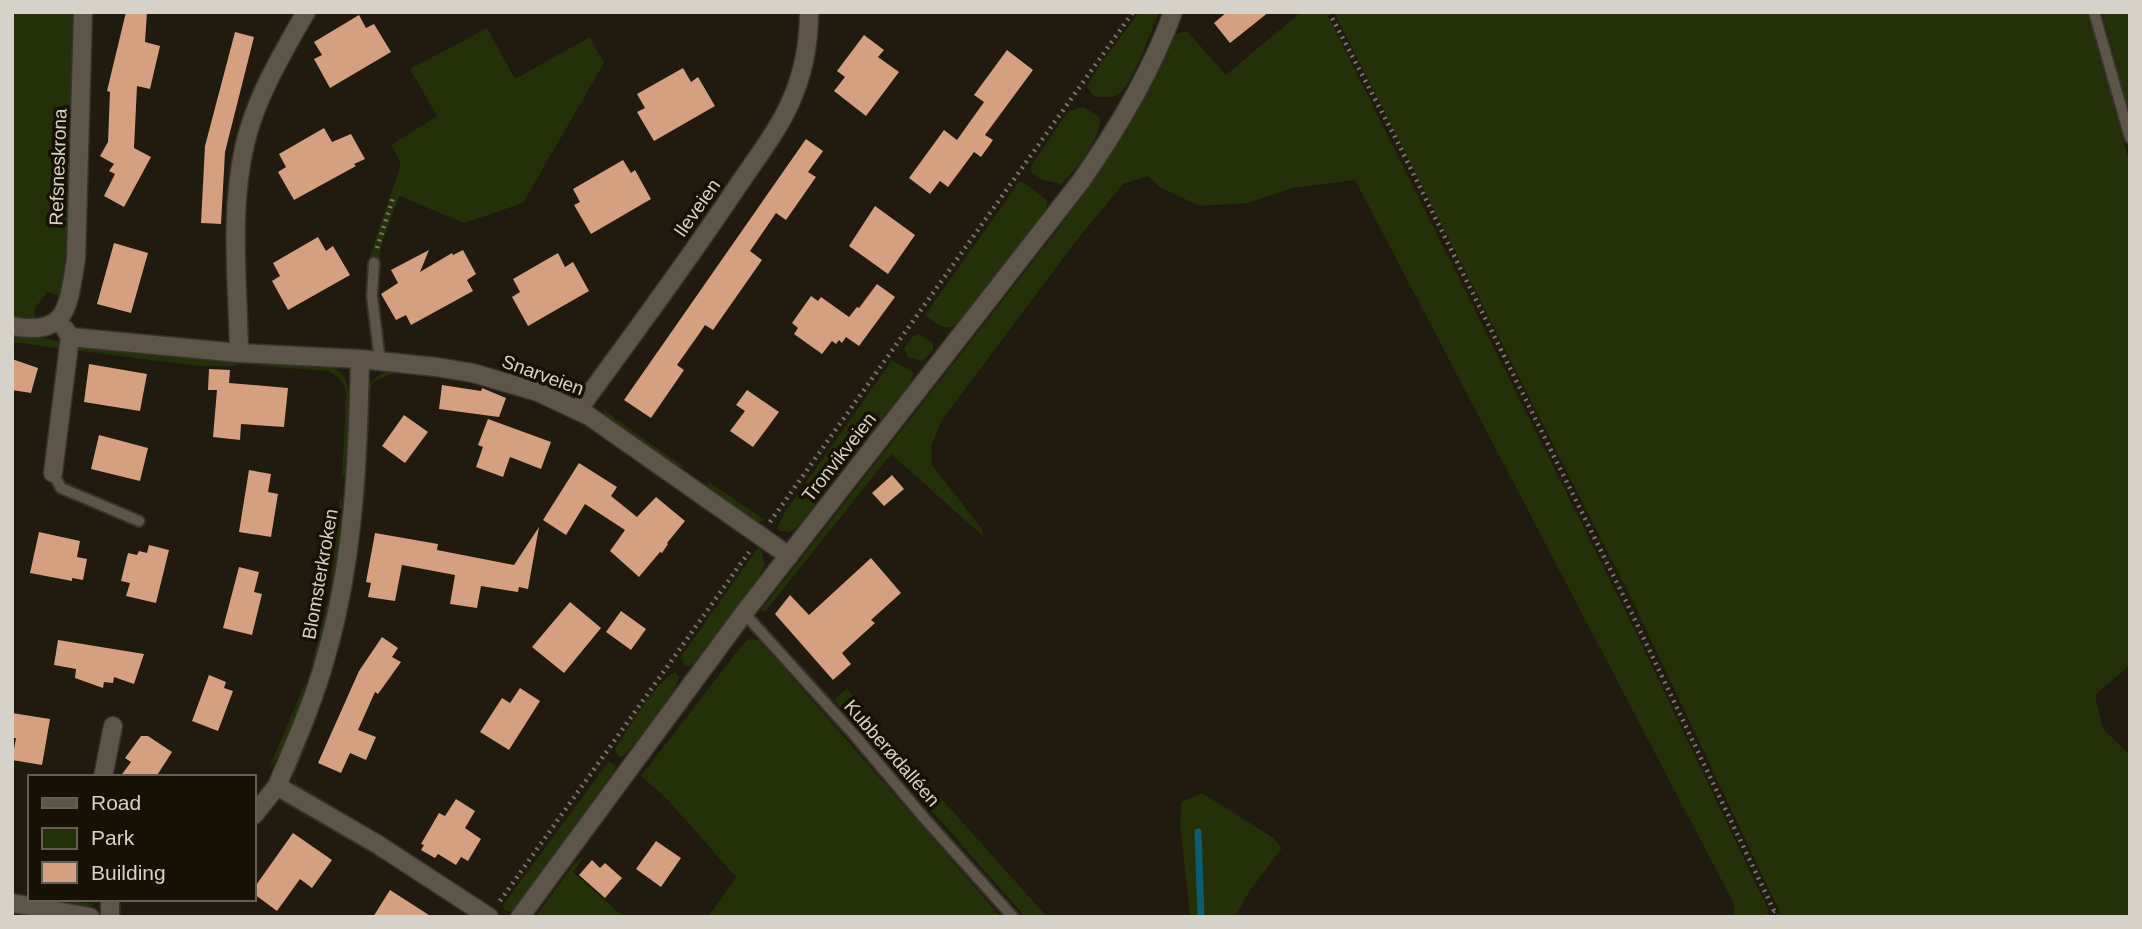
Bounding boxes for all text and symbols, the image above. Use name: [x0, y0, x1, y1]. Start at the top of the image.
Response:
street label: Refsneskrona: [45, 108, 71, 226]
street label: Ileveien: [670, 175, 724, 241]
street label: Snarveien: [499, 351, 587, 399]
street label: Tronvikveien: [798, 408, 880, 506]
street label: Blomsterkroken: [298, 507, 342, 641]
street label: Kubberødalléen: [840, 695, 944, 811]
legend: [28, 775, 256, 901]
text: Road: [91, 791, 141, 814]
text: Park: [91, 826, 135, 849]
text: Building: [91, 861, 166, 884]

